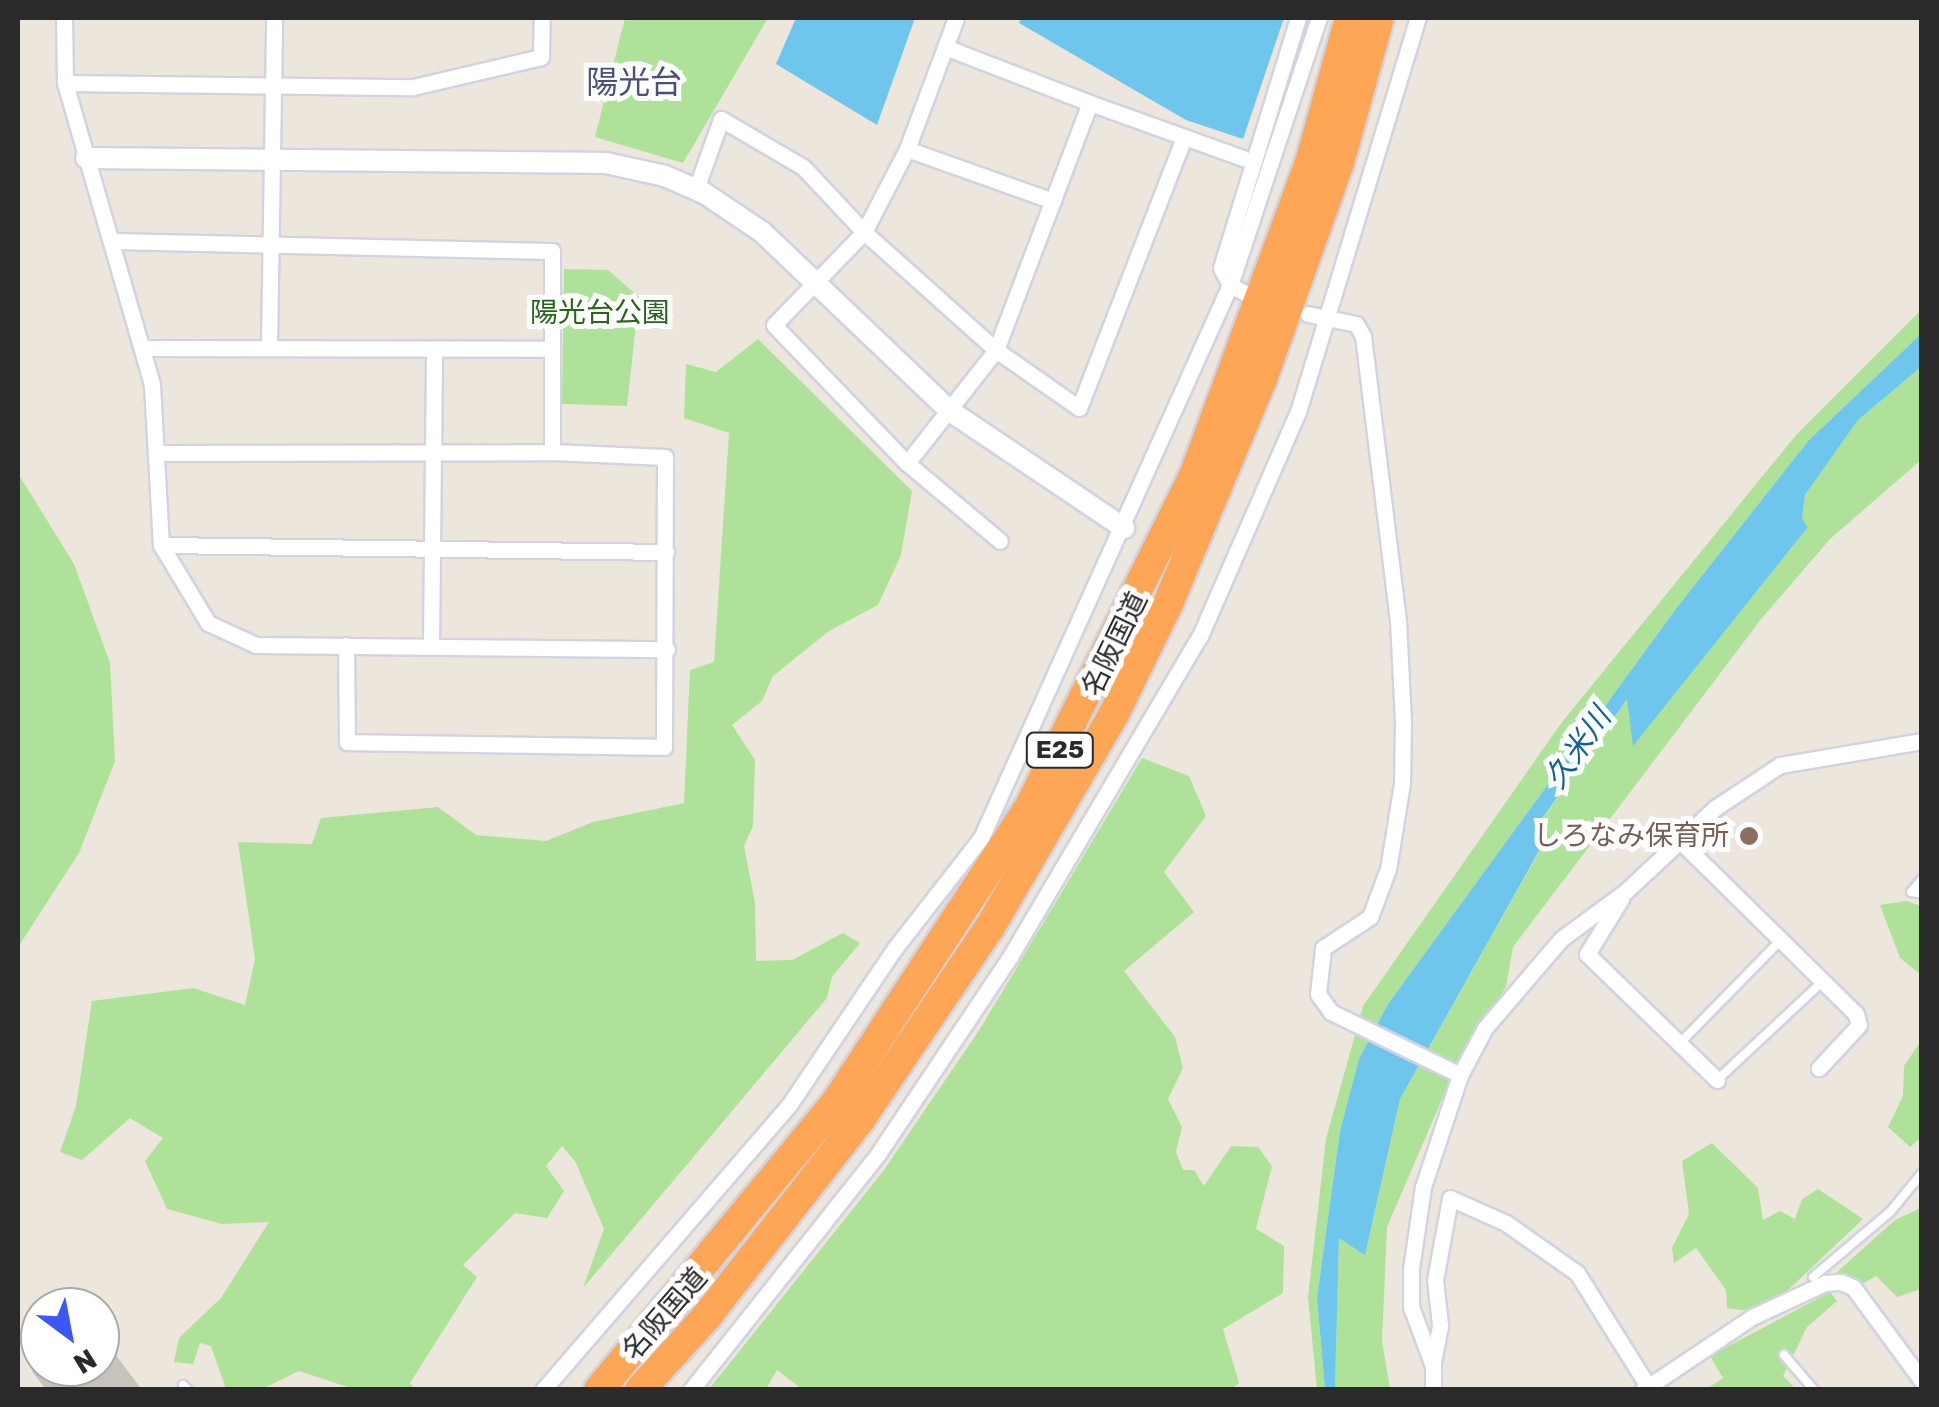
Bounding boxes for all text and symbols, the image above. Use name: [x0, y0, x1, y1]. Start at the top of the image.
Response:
district label: 陽光台: [586, 63, 682, 101]
park label: 陽光台公園: [530, 296, 670, 330]
street label: 名阪国道: [1075, 586, 1155, 702]
water label: 久米川: [1537, 701, 1619, 795]
road number: E25: [1025, 730, 1095, 770]
place label: しろなみ保育所: [1533, 819, 1729, 853]
marker: しろなみ保育所: [1738, 825, 1760, 847]
street label: 名阪国道: [616, 1261, 714, 1367]
north arrow: [20, 1287, 120, 1387]
text: N: [68, 1342, 102, 1380]

